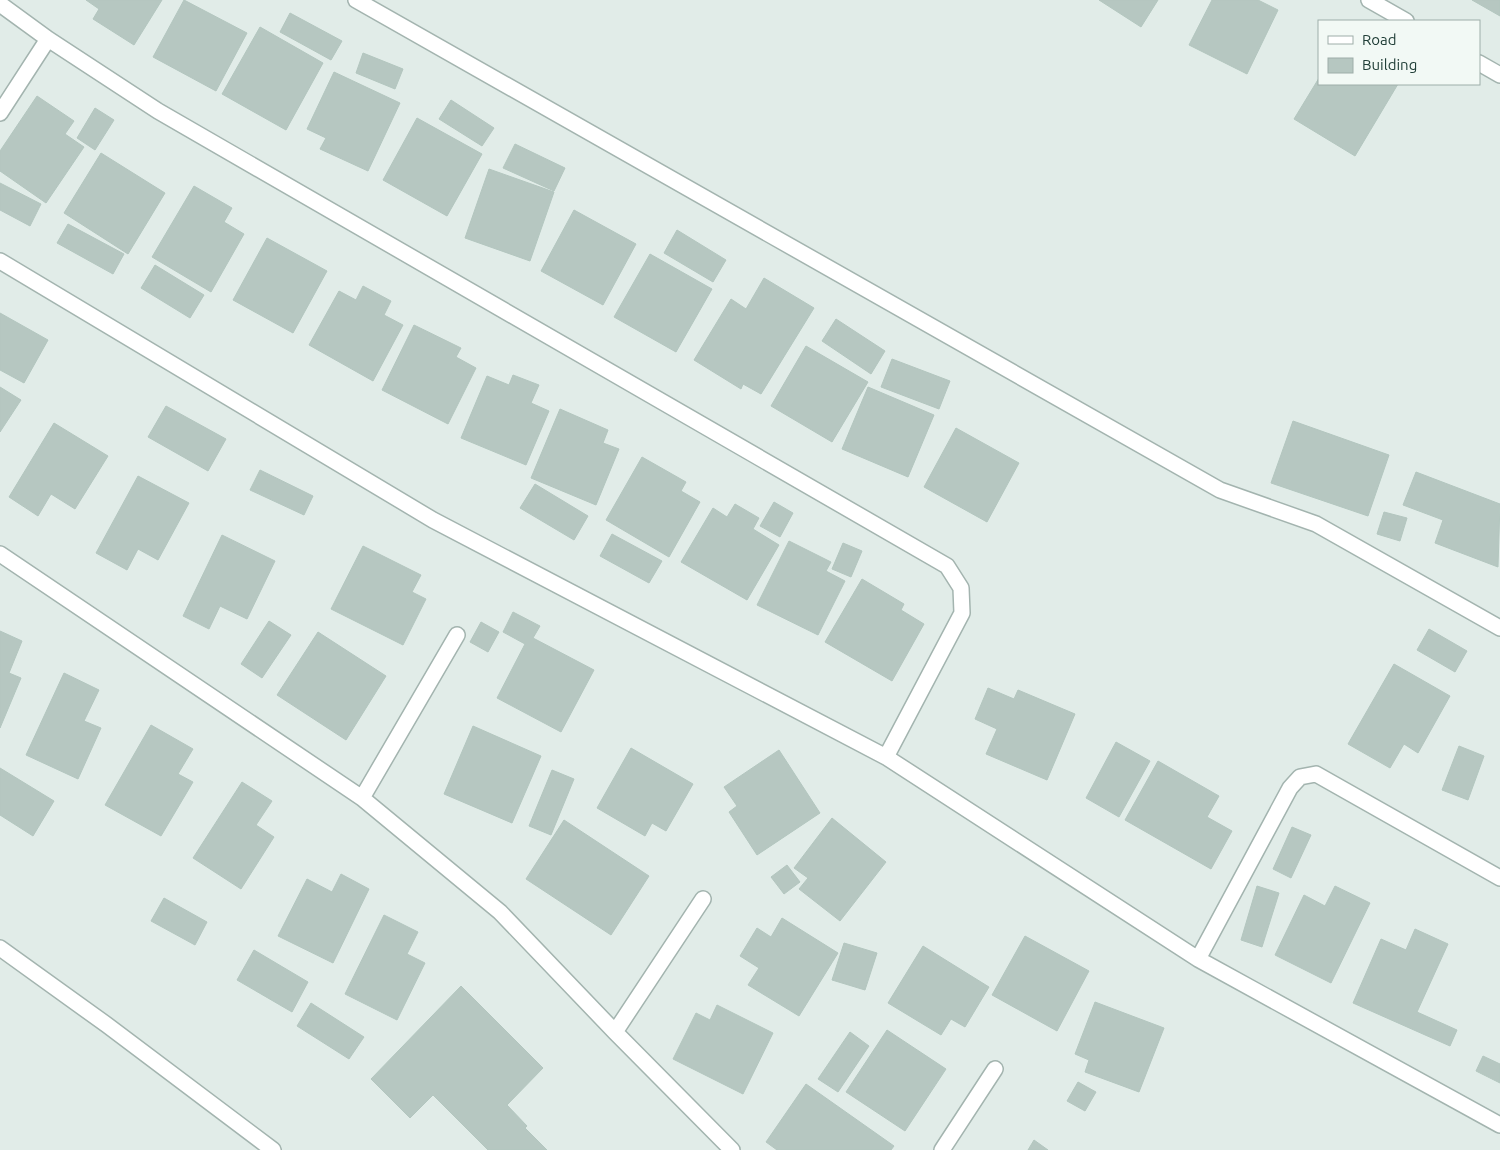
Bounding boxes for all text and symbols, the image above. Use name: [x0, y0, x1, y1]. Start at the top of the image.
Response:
legend: [1318, 20, 1480, 85]
text: Road: [1362, 31, 1397, 48]
text: Building: [1362, 56, 1417, 73]

